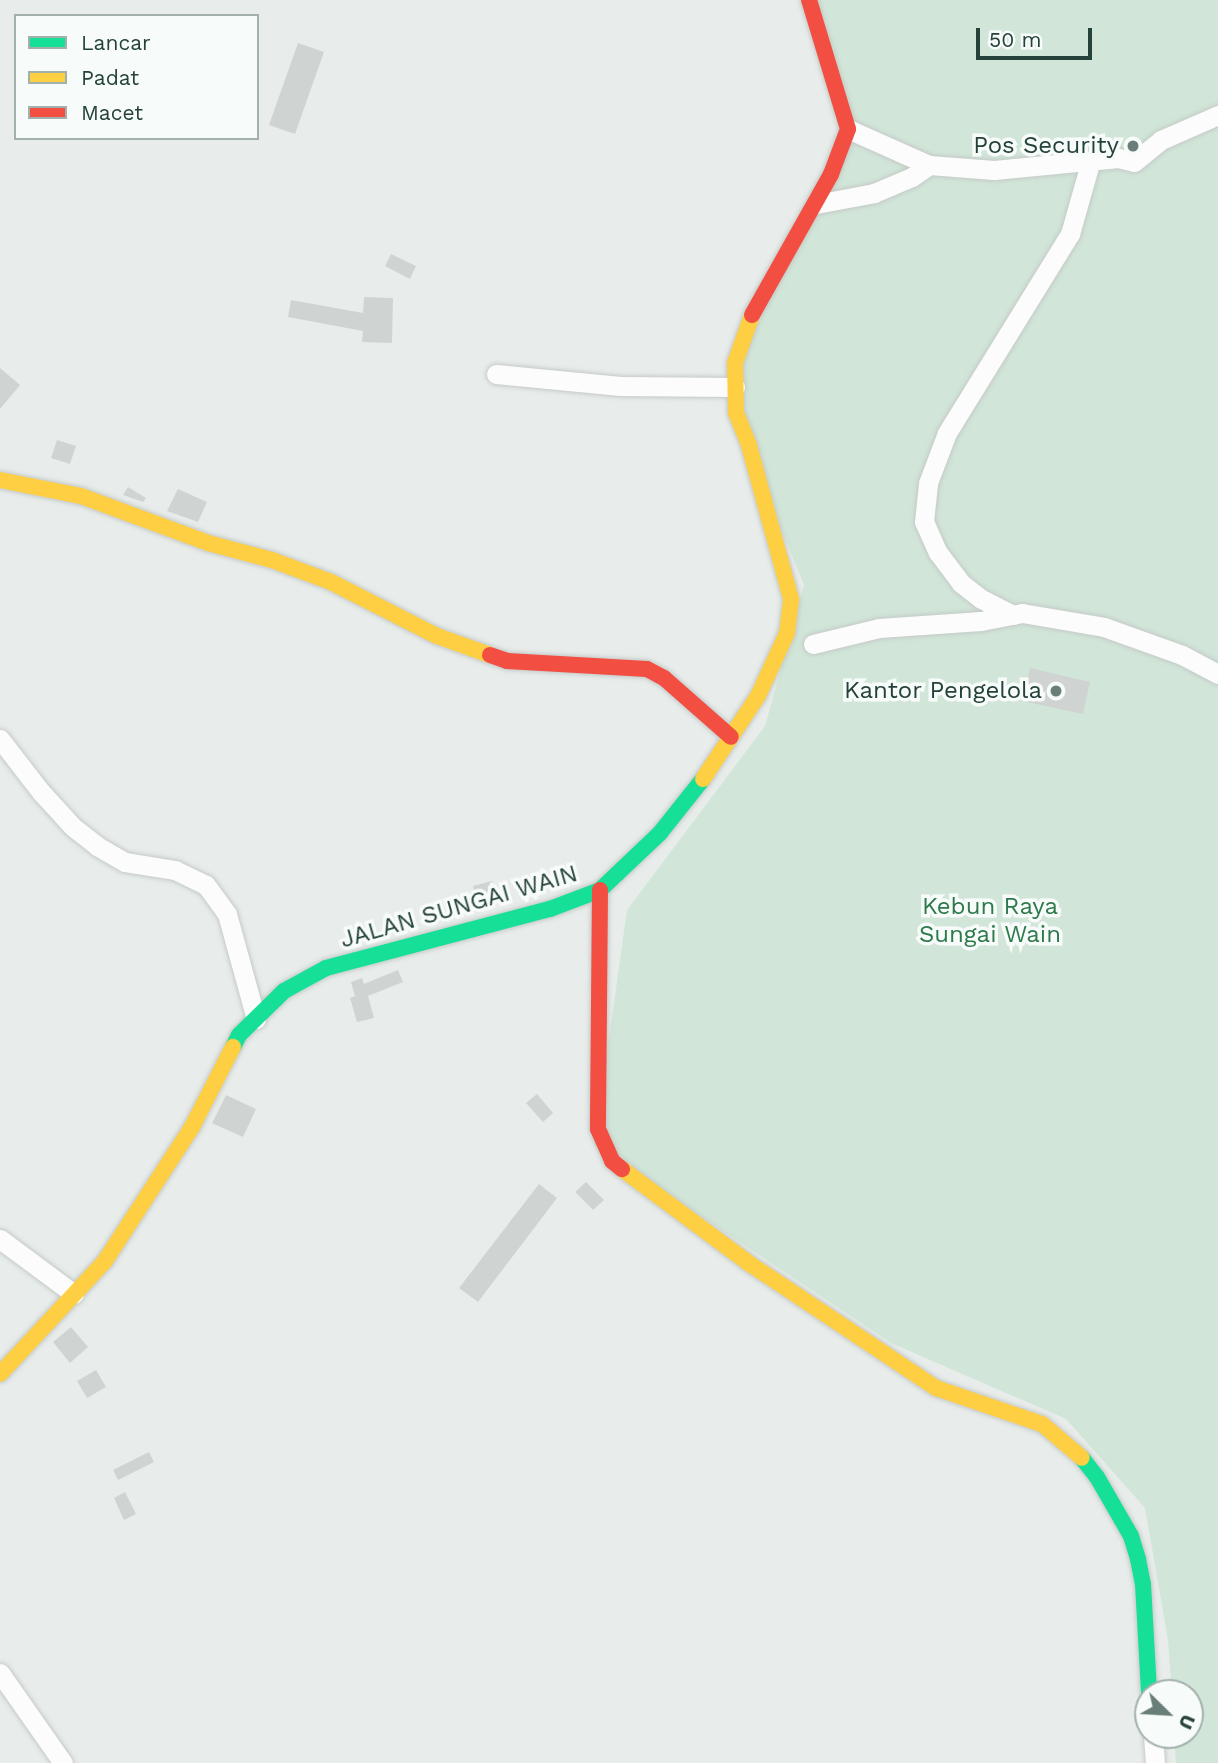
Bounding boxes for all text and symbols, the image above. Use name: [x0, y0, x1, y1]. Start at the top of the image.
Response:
legend: [14, 14, 259, 140]
scale bar: [980, 14, 1096, 58]
text: 50 m: [989, 27, 1041, 52]
text: Lancar: [81, 30, 151, 55]
text: Padat: [81, 65, 139, 90]
text: Macet: [81, 100, 143, 125]
place label: Pos Security: [973, 132, 1119, 160]
marker: Pos Security: [1125, 138, 1141, 154]
place label: Kantor Pengelola: [843, 677, 1042, 705]
marker: Kantor Pengelola: [1048, 683, 1064, 699]
street label: JALAN SUNGAI WAIN: [337, 859, 581, 955]
park label: Kebun Raya Sungai Wain: [919, 893, 1061, 949]
north arrow: [1134, 1679, 1204, 1749]
text: U: [1174, 1711, 1200, 1733]

